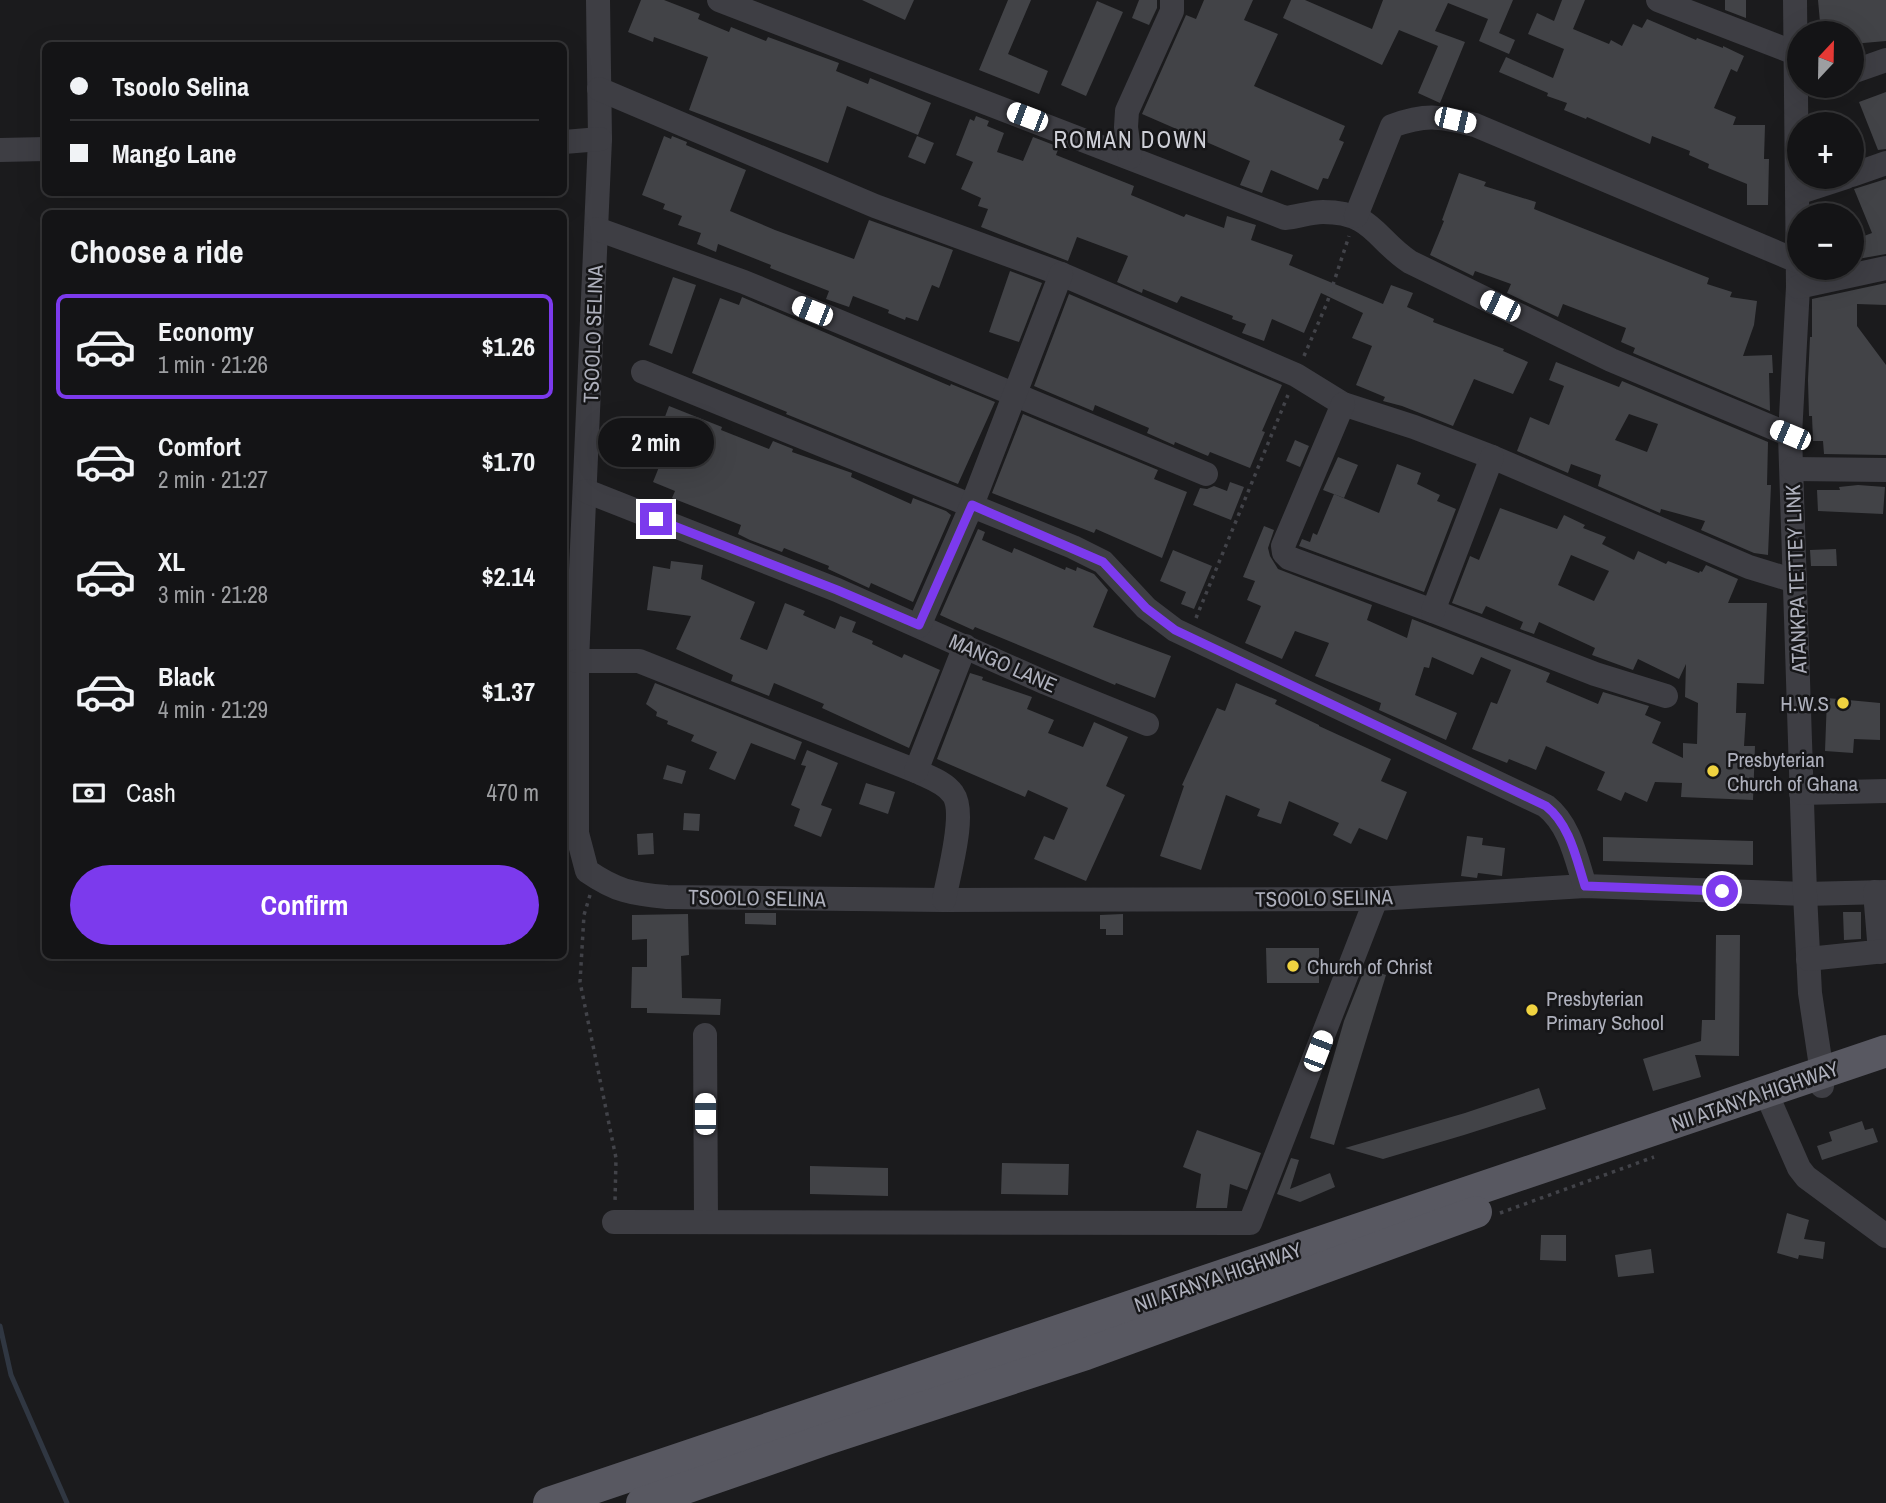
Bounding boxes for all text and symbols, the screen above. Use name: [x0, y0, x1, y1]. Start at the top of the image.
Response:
north arrow: [1787, 21, 1864, 98]
map controls: [1787, 21, 1864, 280]
text: Tsoolo Selina: [112, 69, 249, 104]
car: [1004, 100, 1051, 134]
car: [1433, 105, 1478, 135]
button: +: [1787, 112, 1864, 189]
district label: ROMAN DOWN: [1053, 124, 1209, 155]
text: Mango Lane: [112, 136, 236, 171]
button: −: [1787, 203, 1864, 280]
text: Choose a ride: [70, 230, 244, 273]
street label: TSOOLO SELINA: [576, 264, 610, 403]
car: [1477, 287, 1524, 325]
car: [789, 293, 836, 329]
text: Economy: [158, 314, 254, 349]
icon: car: [74, 315, 137, 378]
text: $1.26: [482, 329, 535, 364]
text: 1 min · 21:26: [158, 349, 268, 380]
car: [1767, 417, 1814, 453]
callout: 2 min: [598, 418, 714, 466]
text: 2 min: [631, 427, 681, 458]
text: Comfort: [158, 429, 241, 464]
icon: car: [74, 430, 137, 493]
text: $1.70: [482, 444, 535, 479]
text: 2 min · 21:27: [158, 464, 268, 495]
street label: ATANKPA TETTEY LINK: [1778, 484, 1814, 675]
route end: [640, 503, 672, 535]
text: XL: [158, 544, 185, 579]
icon: car: [74, 545, 137, 608]
text: $2.14: [482, 559, 535, 594]
text: 3 min · 21:28: [158, 579, 268, 610]
street label: MANGO LANE: [945, 626, 1061, 700]
text: Black: [158, 659, 215, 694]
icon: car: [74, 660, 137, 723]
text: $1.37: [482, 674, 535, 709]
place label: H.W.S: [1780, 689, 1829, 718]
text: 4 min · 21:29: [158, 694, 268, 725]
marker: H.W.S: [1835, 695, 1851, 711]
place label: Presbyterian Church of Ghana: [1727, 745, 1859, 798]
marker: Presbyterian Church of Ghana: [1705, 763, 1721, 779]
icon: cash: [70, 774, 108, 812]
text: Cash: [126, 775, 176, 810]
text: 470 m: [487, 777, 539, 808]
button: Confirm: [70, 865, 539, 945]
route start: [1706, 875, 1738, 907]
street label: TSOOLO SELINA: [688, 882, 827, 914]
street label: TSOOLO SELINA: [1255, 882, 1394, 914]
place label: Church of Christ: [1307, 952, 1433, 981]
marker: Church of Christ: [1285, 958, 1301, 974]
place label: Presbyterian Primary School: [1546, 984, 1664, 1037]
marker: Presbyterian Primary School: [1524, 1002, 1540, 1018]
car: [1301, 1028, 1336, 1074]
street label: NII ATANYA HIGHWAY: [1667, 1054, 1843, 1138]
car: [695, 1093, 716, 1135]
street label: NII ATANYA HIGHWAY: [1130, 1235, 1306, 1319]

